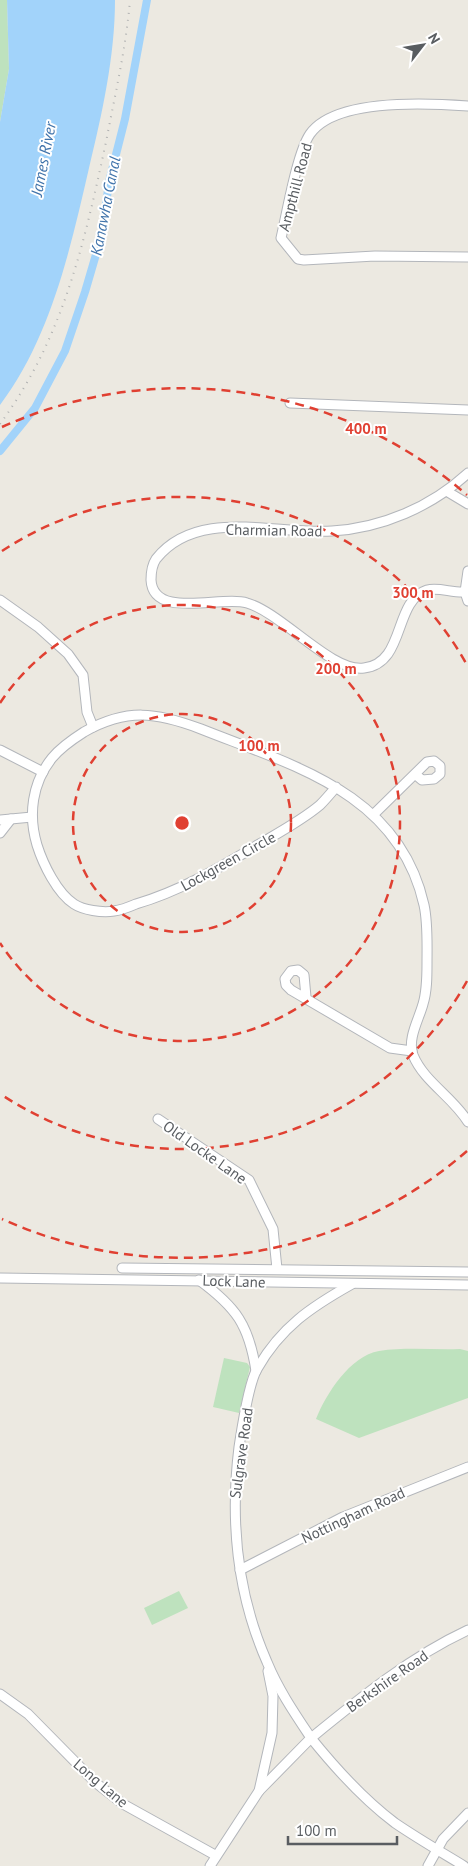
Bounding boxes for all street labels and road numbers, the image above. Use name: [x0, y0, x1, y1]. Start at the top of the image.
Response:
street label: Ampthill Road: [274, 141, 316, 233]
street label: Charmian Road: [225, 520, 323, 540]
street label: Lockgreen Circle: [177, 827, 279, 895]
street label: Old Locke Lane: [160, 1116, 250, 1188]
street label: Lock Lane: [202, 1270, 266, 1292]
street label: Sulgrave Road: [225, 1406, 257, 1500]
street label: Nottingham Road: [298, 1483, 408, 1547]
street label: Berkshire Road: [342, 1646, 432, 1716]
street label: Long Lane: [70, 1755, 132, 1811]

